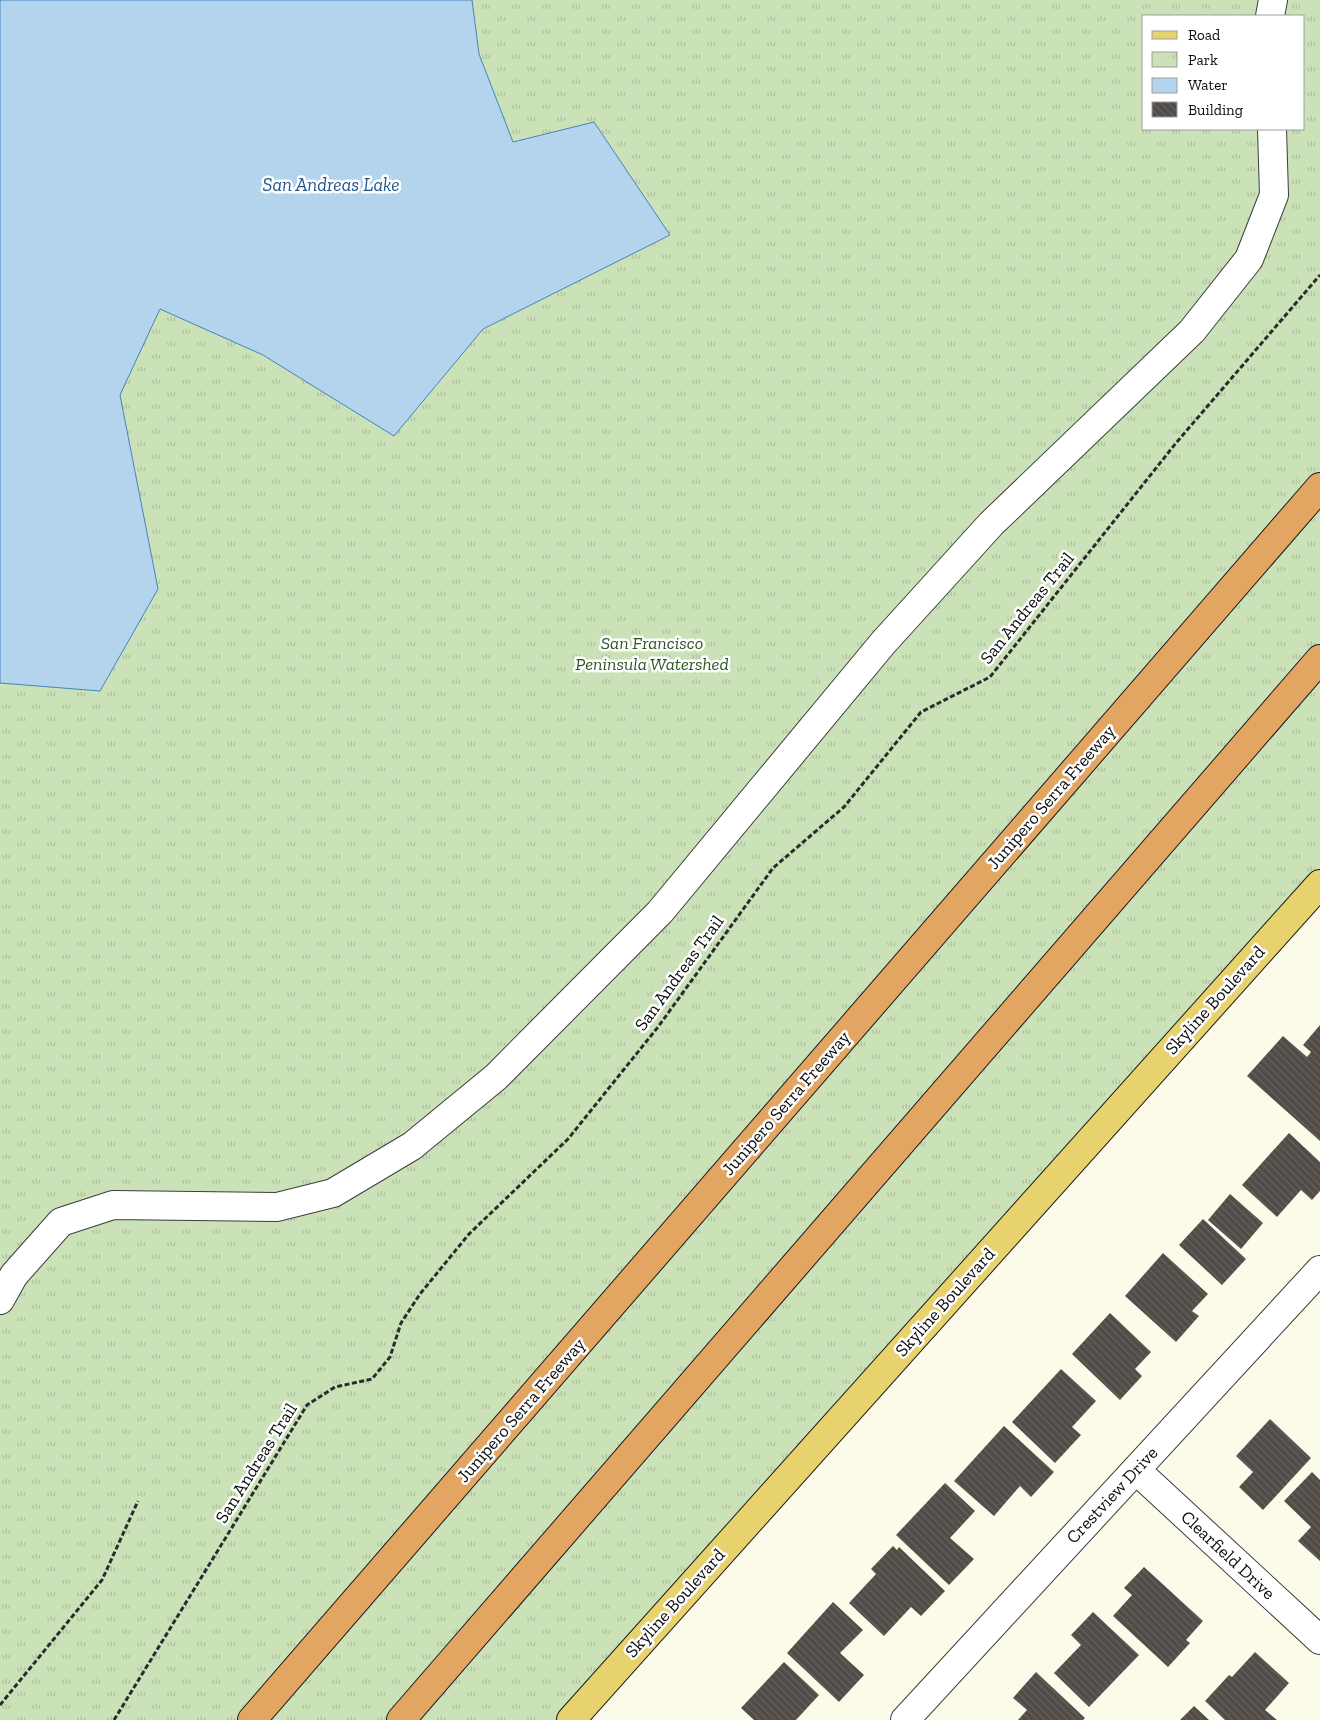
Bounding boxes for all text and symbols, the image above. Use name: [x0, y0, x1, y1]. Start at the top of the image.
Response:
legend: [1142, 15, 1305, 130]
text: Road: [1188, 26, 1221, 44]
text: Park: [1188, 51, 1218, 69]
text: Water: [1188, 76, 1228, 94]
text: Building: [1188, 101, 1243, 119]
water label: San Andreas Lake: [262, 173, 400, 196]
street label: San Andreas Trail: [975, 548, 1079, 668]
park label: San Francisco Peninsula Watershed: [575, 632, 729, 675]
street label: Junipero Serra Freeway: [982, 720, 1120, 874]
street label: San Andreas Trail: [630, 911, 728, 1035]
street label: Skyline Boulevard: [1160, 941, 1270, 1059]
street label: Junipero Serra Freeway: [717, 1026, 855, 1180]
street label: Skyline Boulevard: [890, 1243, 1000, 1361]
street label: Junipero Serra Freeway: [452, 1333, 590, 1487]
street label: San Andreas Trail: [210, 1399, 302, 1527]
street label: Crestview Drive: [1061, 1442, 1163, 1548]
street label: Clearfield Drive: [1176, 1506, 1280, 1604]
street label: Skyline Boulevard: [620, 1544, 730, 1662]

